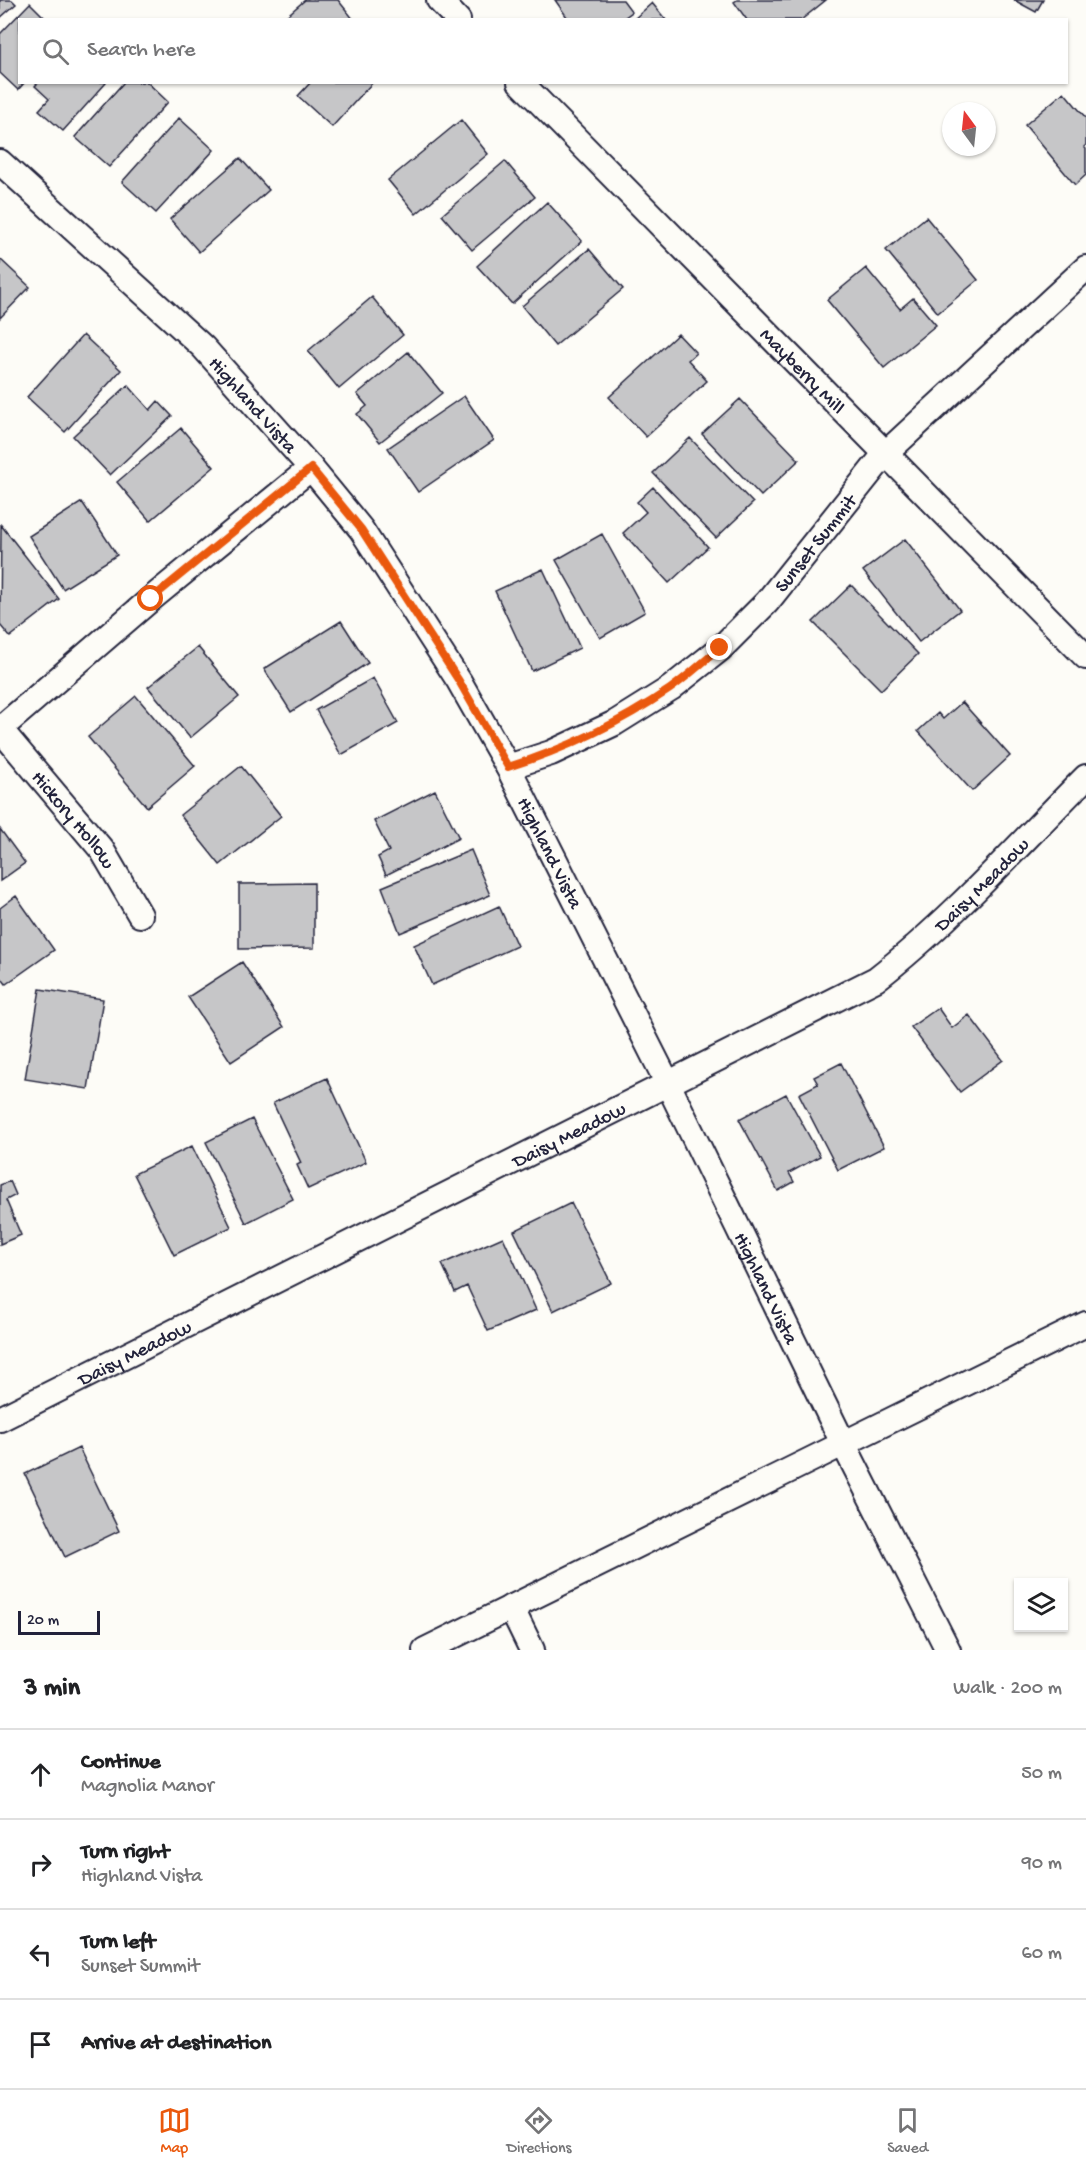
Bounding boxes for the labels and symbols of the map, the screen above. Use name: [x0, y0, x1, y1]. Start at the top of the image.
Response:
north arrow: [942, 102, 996, 156]
street label: Mayberry Mill: [754, 325, 848, 420]
street label: Highland Vista: [202, 353, 301, 460]
street label: Sunset Summit: [771, 490, 864, 598]
route start: [137, 585, 163, 611]
route end: [706, 634, 732, 660]
street label: Hickory Hollow: [25, 767, 119, 874]
street label: Highland Vista: [510, 794, 586, 914]
street label: Daisy Meadow: [930, 834, 1036, 939]
street label: Daisy Meadow: [508, 1098, 631, 1176]
street label: Highland Vista: [727, 1229, 801, 1349]
street label: Daisy Meadow: [74, 1317, 196, 1394]
scale bar: [18, 1608, 100, 1636]

